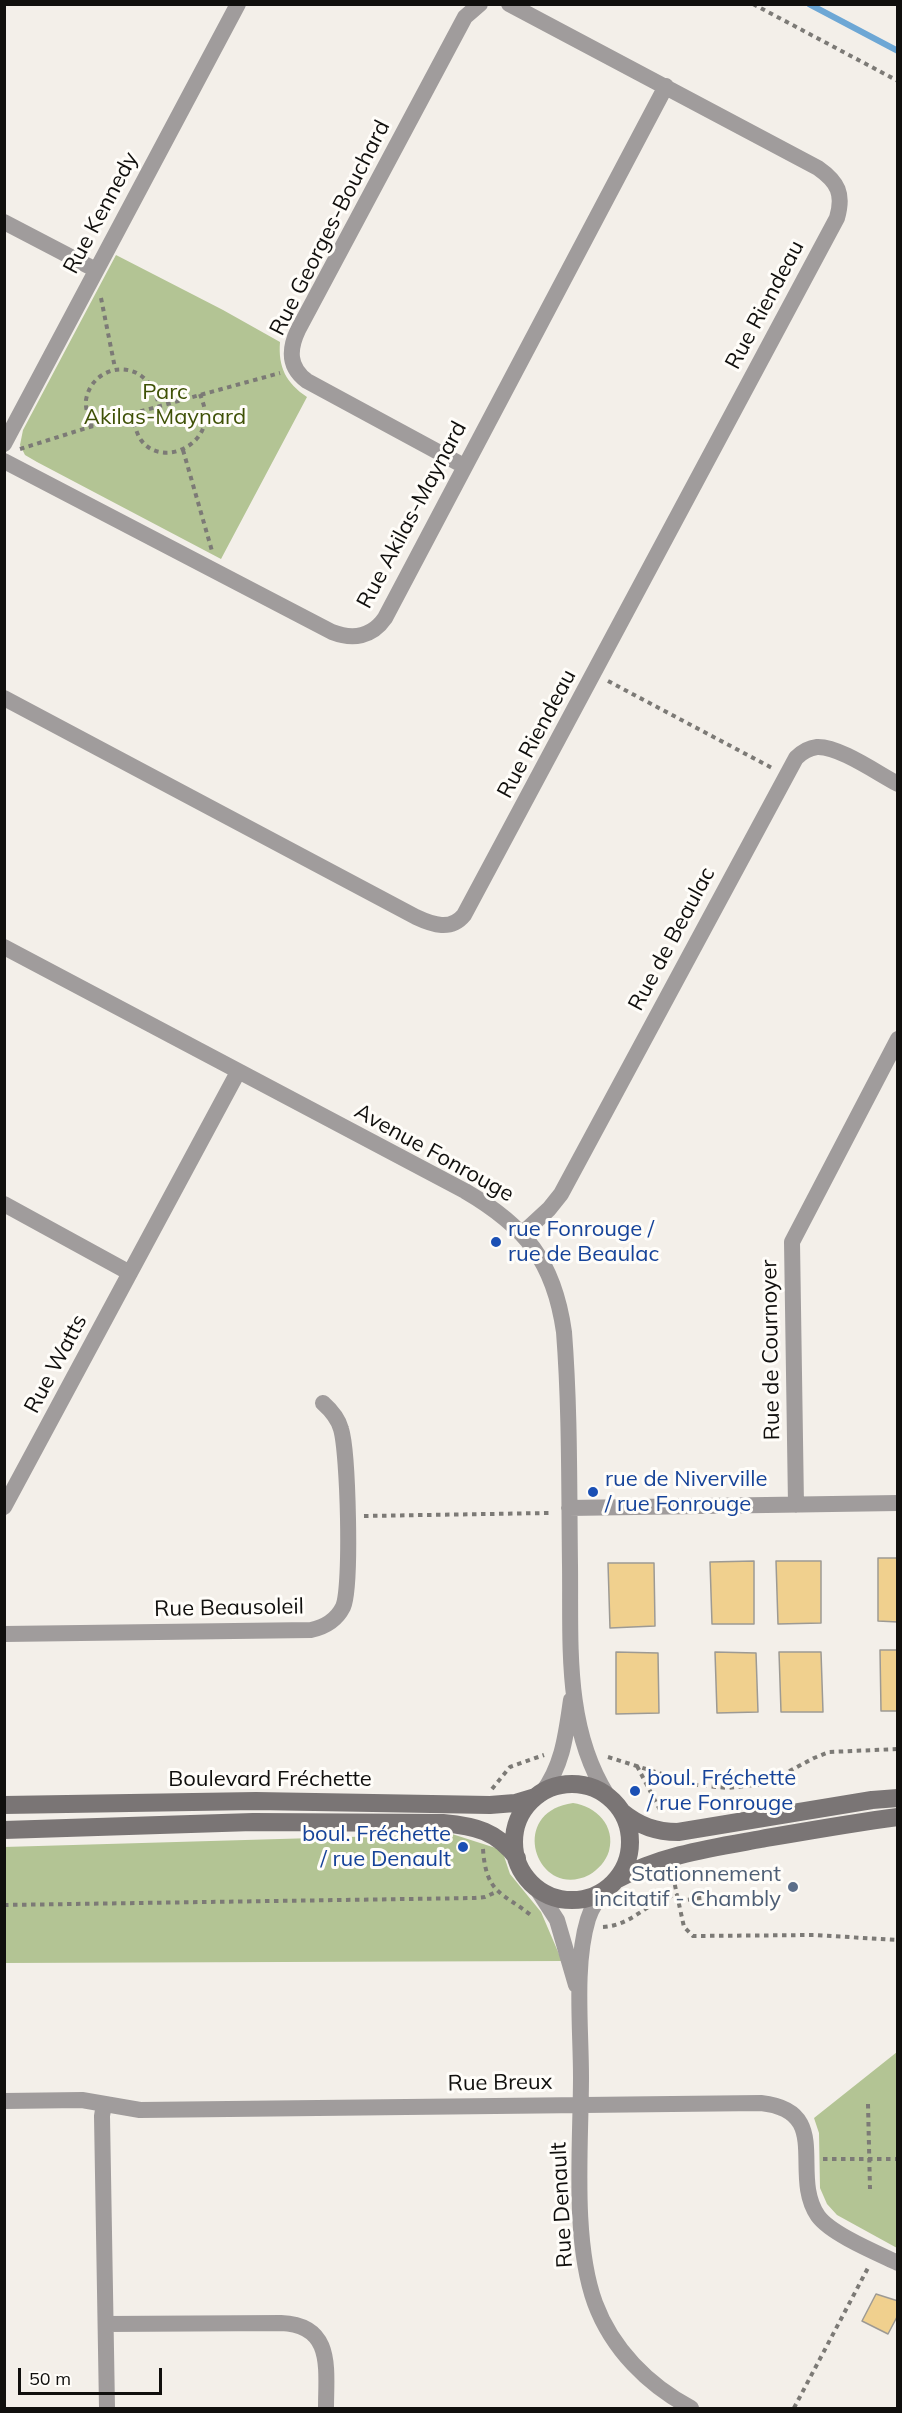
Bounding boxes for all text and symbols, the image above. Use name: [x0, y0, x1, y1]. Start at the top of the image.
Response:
street label: Rue Georges-Bouchard: [264, 116, 396, 340]
street label: Rue Kennedy: [58, 148, 144, 278]
street label: Rue Riendeau: [720, 236, 810, 374]
park label: Parc Akilas-Maynard: [84, 379, 246, 430]
street label: Rue Akilas-Maynard: [352, 417, 472, 613]
street label: Rue Riendeau: [492, 665, 582, 803]
street label: Rue de Beaulac: [623, 863, 721, 1015]
street label: Avenue Fonrouge: [350, 1098, 518, 1208]
place label: rue Fonrouge / rue de Beaulac: [508, 1216, 659, 1268]
marker: rue Fonrouge / rue de Beaulac: [489, 1235, 503, 1249]
street label: Rue de Cournoyer: [756, 1259, 786, 1441]
street label: Rue Watts: [19, 1310, 93, 1418]
place label: rue de Niverville / rue Fonrouge: [605, 1466, 767, 1518]
marker: rue de Niverville / rue Fonrouge: [586, 1485, 600, 1499]
street label: Rue Beausoleil: [154, 1593, 304, 1623]
place label: boul. Fréchette / rue Fonrouge: [647, 1765, 796, 1816]
street label: Boulevard Fréchette: [168, 1766, 372, 1792]
marker: boul. Fréchette / rue Fonrouge: [628, 1784, 642, 1798]
place label: boul. Fréchette / rue Denault: [302, 1821, 451, 1873]
marker: boul. Fréchette / rue Denault: [456, 1840, 470, 1854]
place label: Stationnement incitatif - Chambly: [594, 1861, 781, 1912]
marker: Stationnement incitatif - Chambly: [786, 1880, 800, 1894]
street label: Rue Breux: [447, 2069, 553, 2097]
street label: Rue Denault: [546, 2142, 578, 2268]
scale bar: [21, 2356, 165, 2394]
text: 50 m: [29, 2367, 71, 2390]

